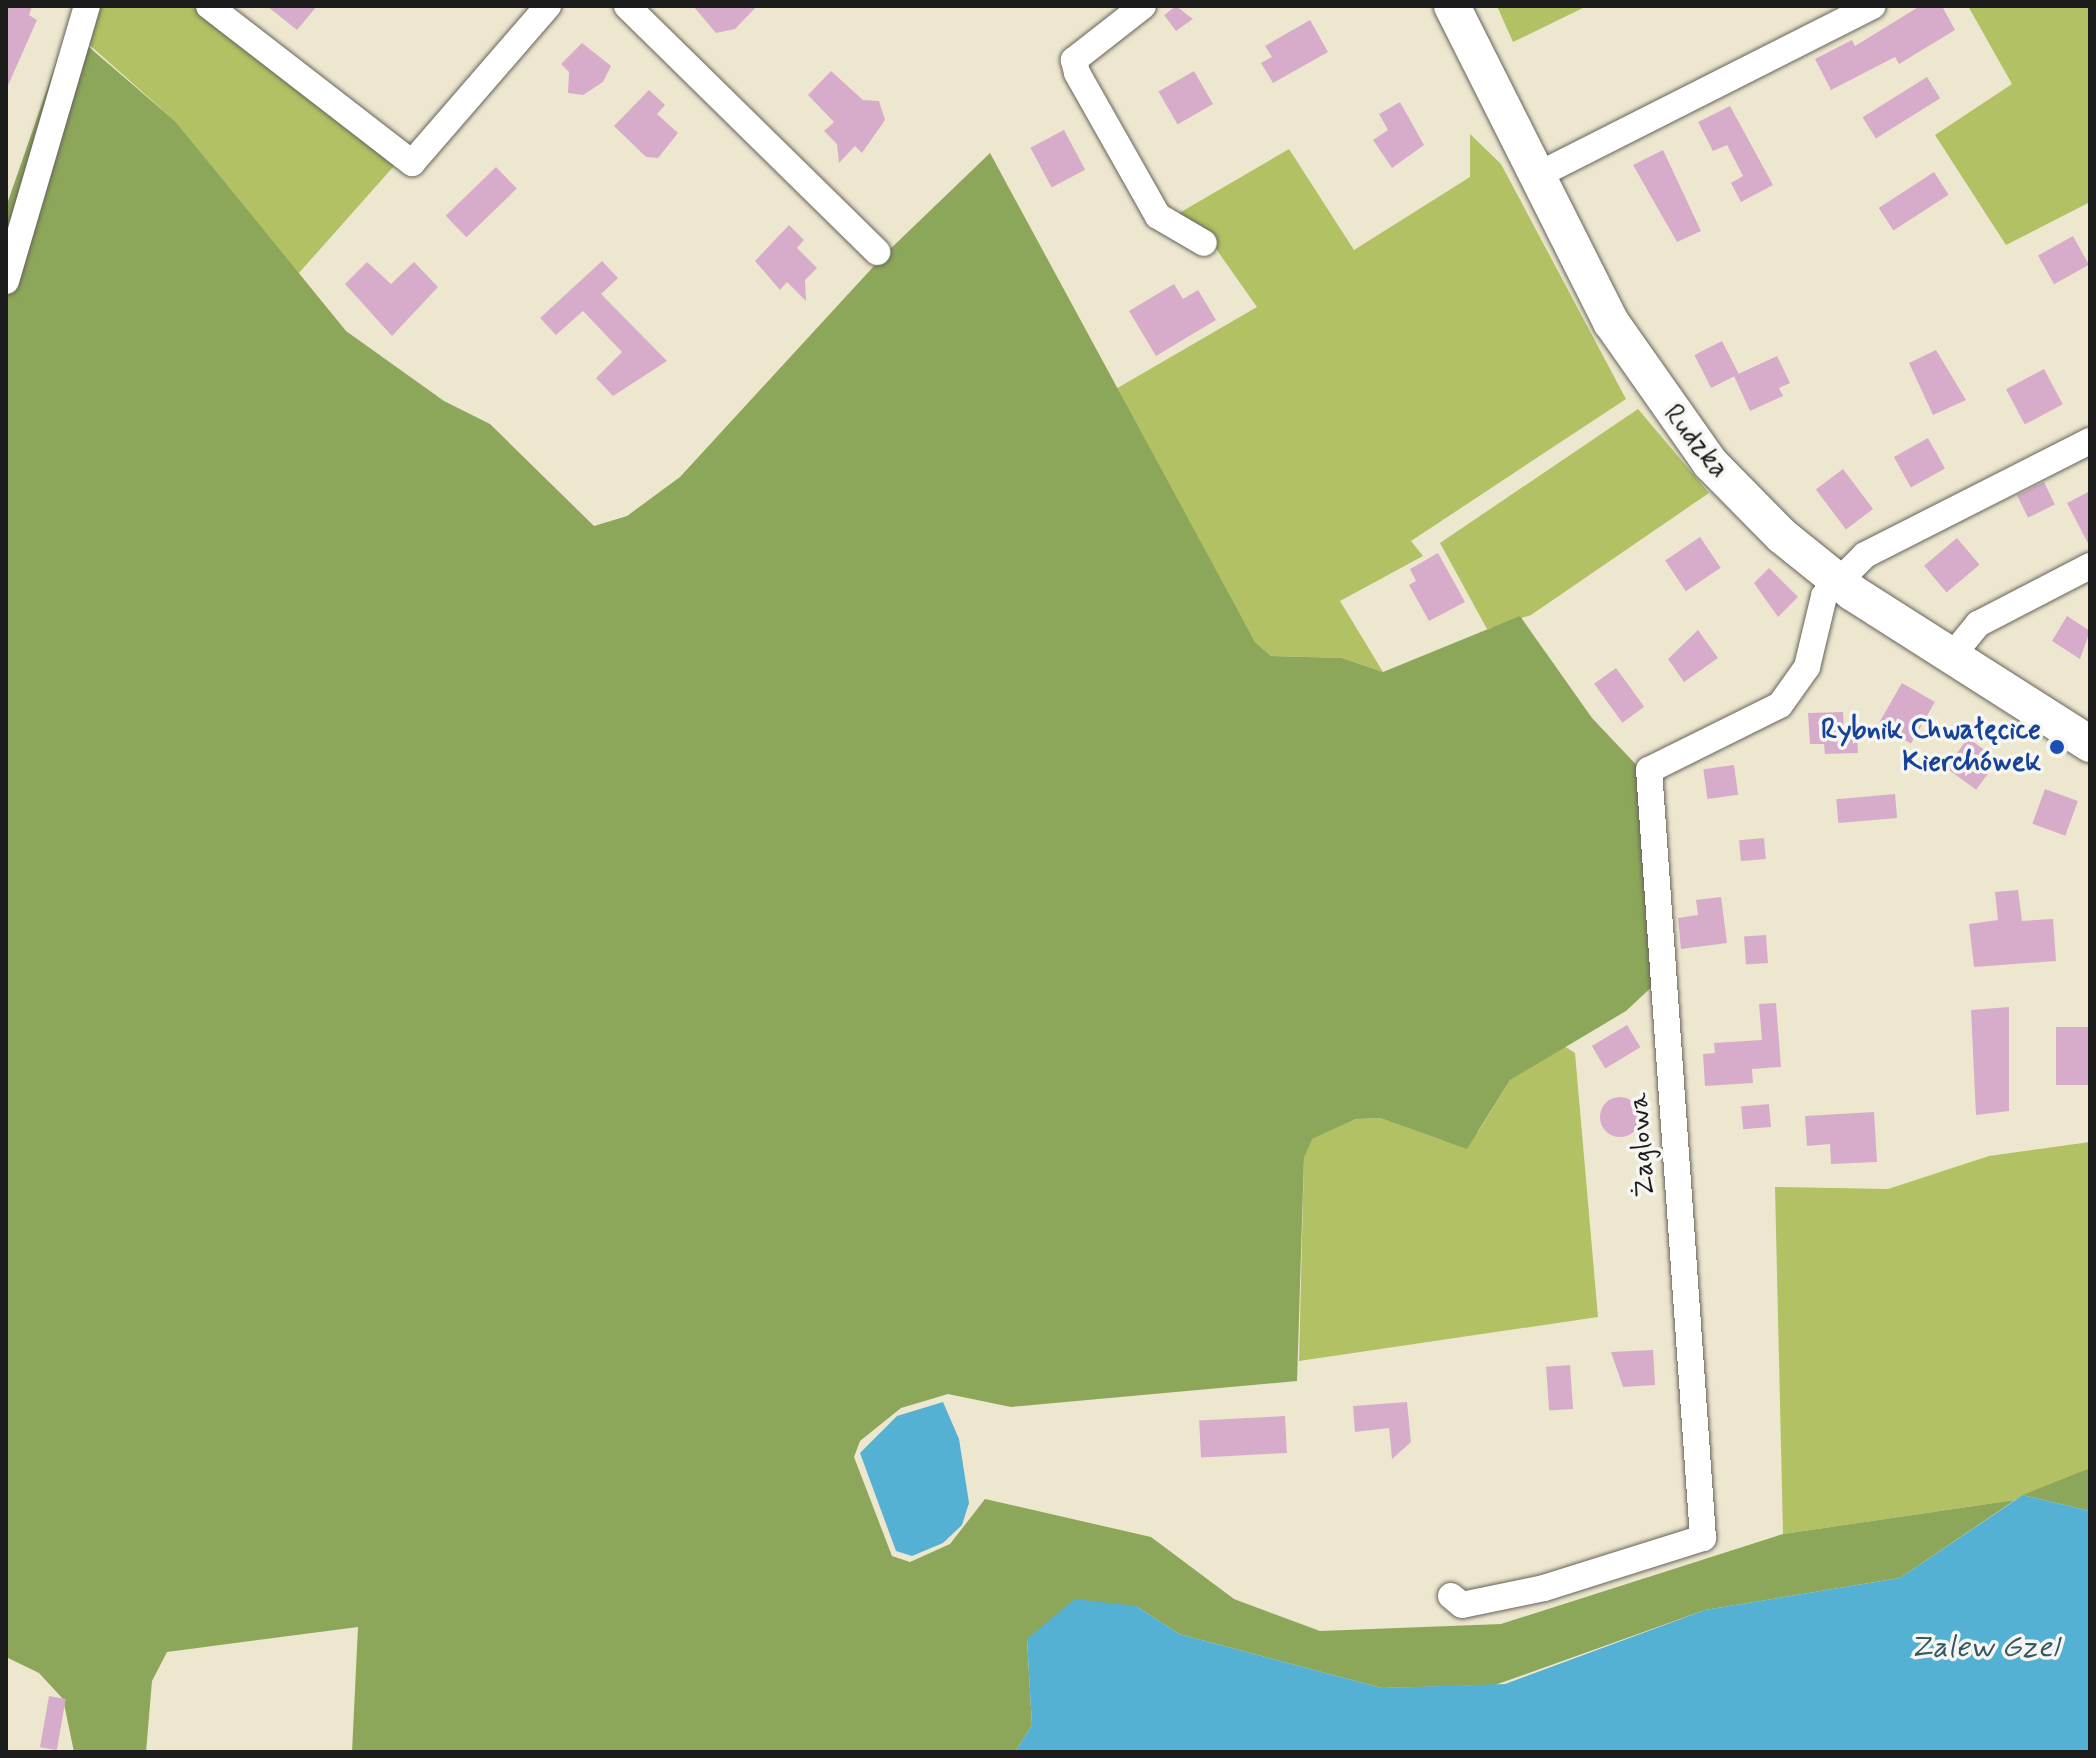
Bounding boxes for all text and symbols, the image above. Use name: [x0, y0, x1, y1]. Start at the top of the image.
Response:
street label: Rudzka: [1655, 398, 1735, 486]
place label: Rybnik Chwałęcice Kierchówek: [1814, 714, 2041, 780]
marker: Rybnik Chwałęcice Kierchówek: [2048, 738, 2066, 756]
street label: Żaglowa: [1623, 1092, 1663, 1198]
water label: Zalew Gzel: [1910, 1630, 2058, 1666]

